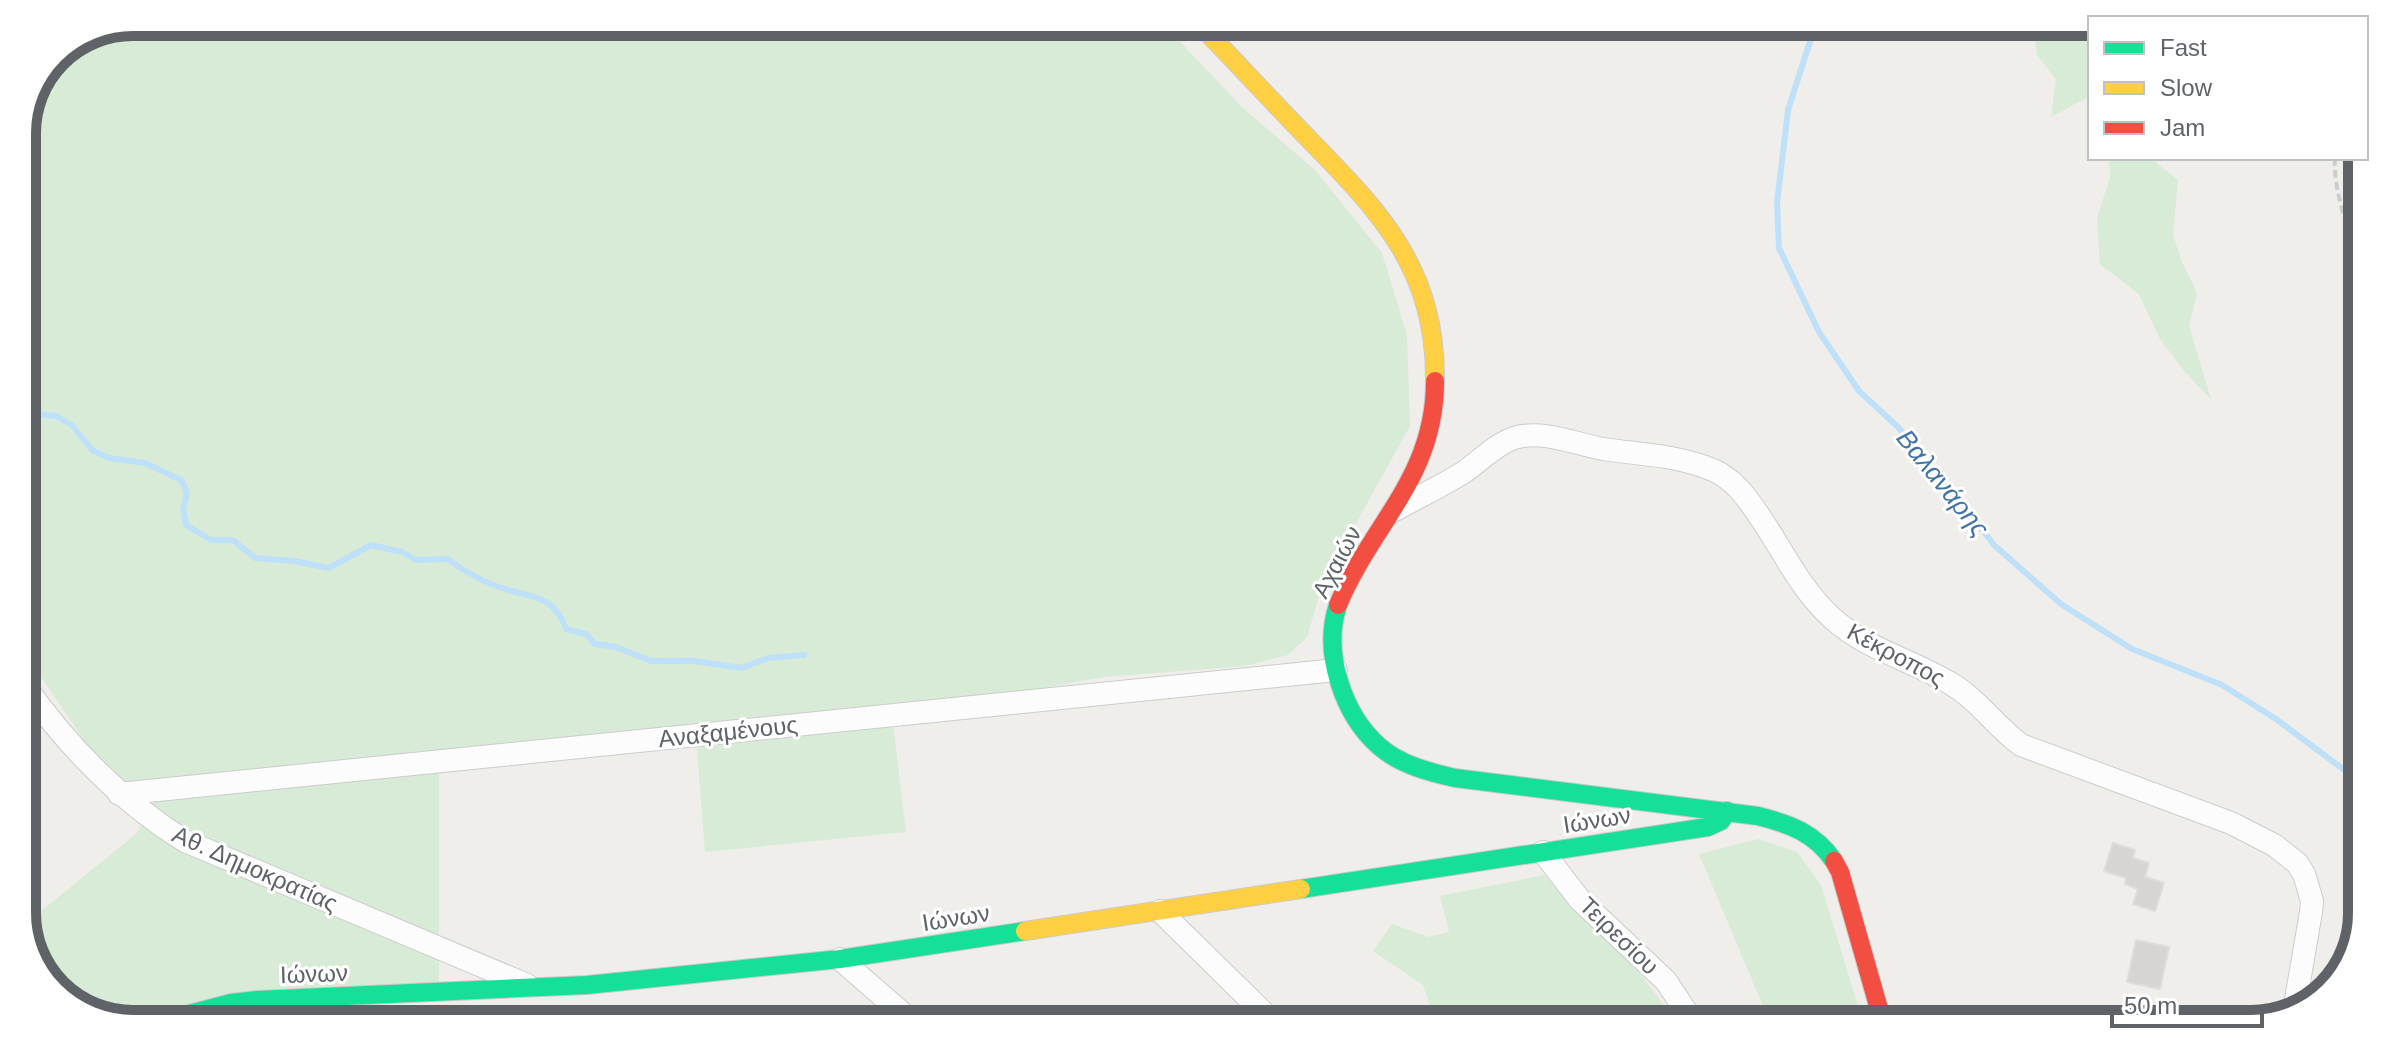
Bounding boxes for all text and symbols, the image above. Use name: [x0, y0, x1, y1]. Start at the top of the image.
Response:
legend: [2088, 16, 2368, 160]
text: Fast: [2160, 34, 2207, 61]
text: Slow: [2160, 74, 2213, 101]
text: Jam: [2160, 114, 2205, 141]
water label: Βαλανάρης: [1891, 423, 1996, 543]
street label: Αχαιών: [1306, 521, 1367, 602]
street label: Κέκροπος: [1843, 618, 1950, 691]
street label: Αναξαμένους: [657, 711, 799, 752]
street label: Ιώνων: [1561, 801, 1633, 838]
street label: Αθ. Δημοκρατίας: [169, 820, 342, 917]
street label: Τειρεσίου: [1574, 892, 1664, 980]
street label: Ιώνων: [920, 899, 992, 936]
street label: Ιώνων: [279, 959, 349, 988]
scale bar: [2112, 978, 2262, 1028]
text: 50 m: [2124, 992, 2177, 1019]

